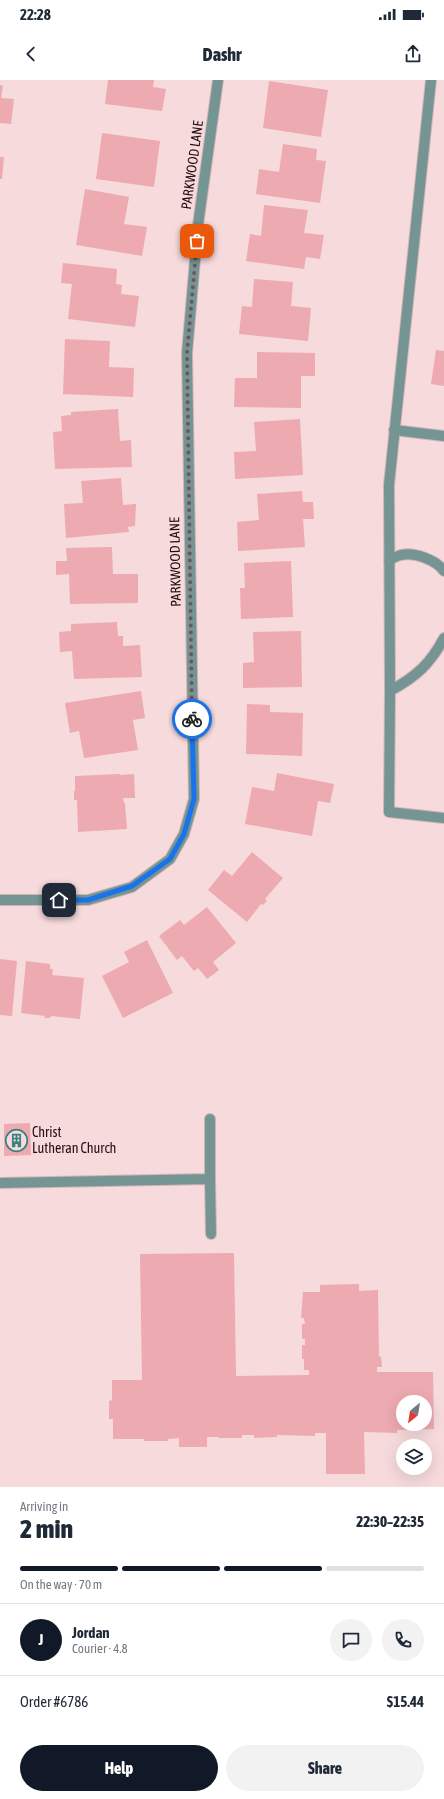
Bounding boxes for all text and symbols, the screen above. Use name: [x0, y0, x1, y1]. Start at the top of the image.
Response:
text: 22:28: [20, 6, 51, 23]
icon: back: [20, 43, 42, 65]
icon: share: [402, 43, 424, 65]
text: Dashr: [203, 44, 241, 65]
street label: PARKWOOD LANE: [178, 119, 206, 211]
pin: [180, 224, 214, 258]
icon: bag: [186, 230, 208, 252]
street label: PARKWOOD LANE: [166, 517, 184, 607]
courier: [172, 699, 212, 739]
icon: bike: [181, 708, 203, 730]
pin: [42, 883, 76, 917]
icon: home: [48, 889, 70, 911]
place label: Christ Lutheran Church: [32, 1124, 116, 1156]
building icon: Christ Lutheran Church: [4, 1127, 30, 1153]
north arrow: [396, 1395, 432, 1431]
map controls: [396, 1395, 432, 1475]
button: layers: [396, 1439, 432, 1475]
text: Arriving in: [20, 1499, 68, 1514]
text: 22:30–22:35: [356, 1513, 424, 1530]
text: 2 min: [20, 1514, 73, 1544]
text: On the way · 70 m: [20, 1577, 102, 1592]
button: chat: [330, 1619, 372, 1661]
button: phone: [382, 1619, 424, 1661]
text: Jordan: [72, 1624, 110, 1641]
text: J: [39, 1631, 43, 1648]
text: Courier · 4.8: [72, 1641, 128, 1656]
text: Order #6786: [20, 1693, 88, 1710]
text: $15.44: [387, 1693, 424, 1710]
button: Help: [20, 1745, 218, 1791]
button: Share: [226, 1745, 424, 1791]

